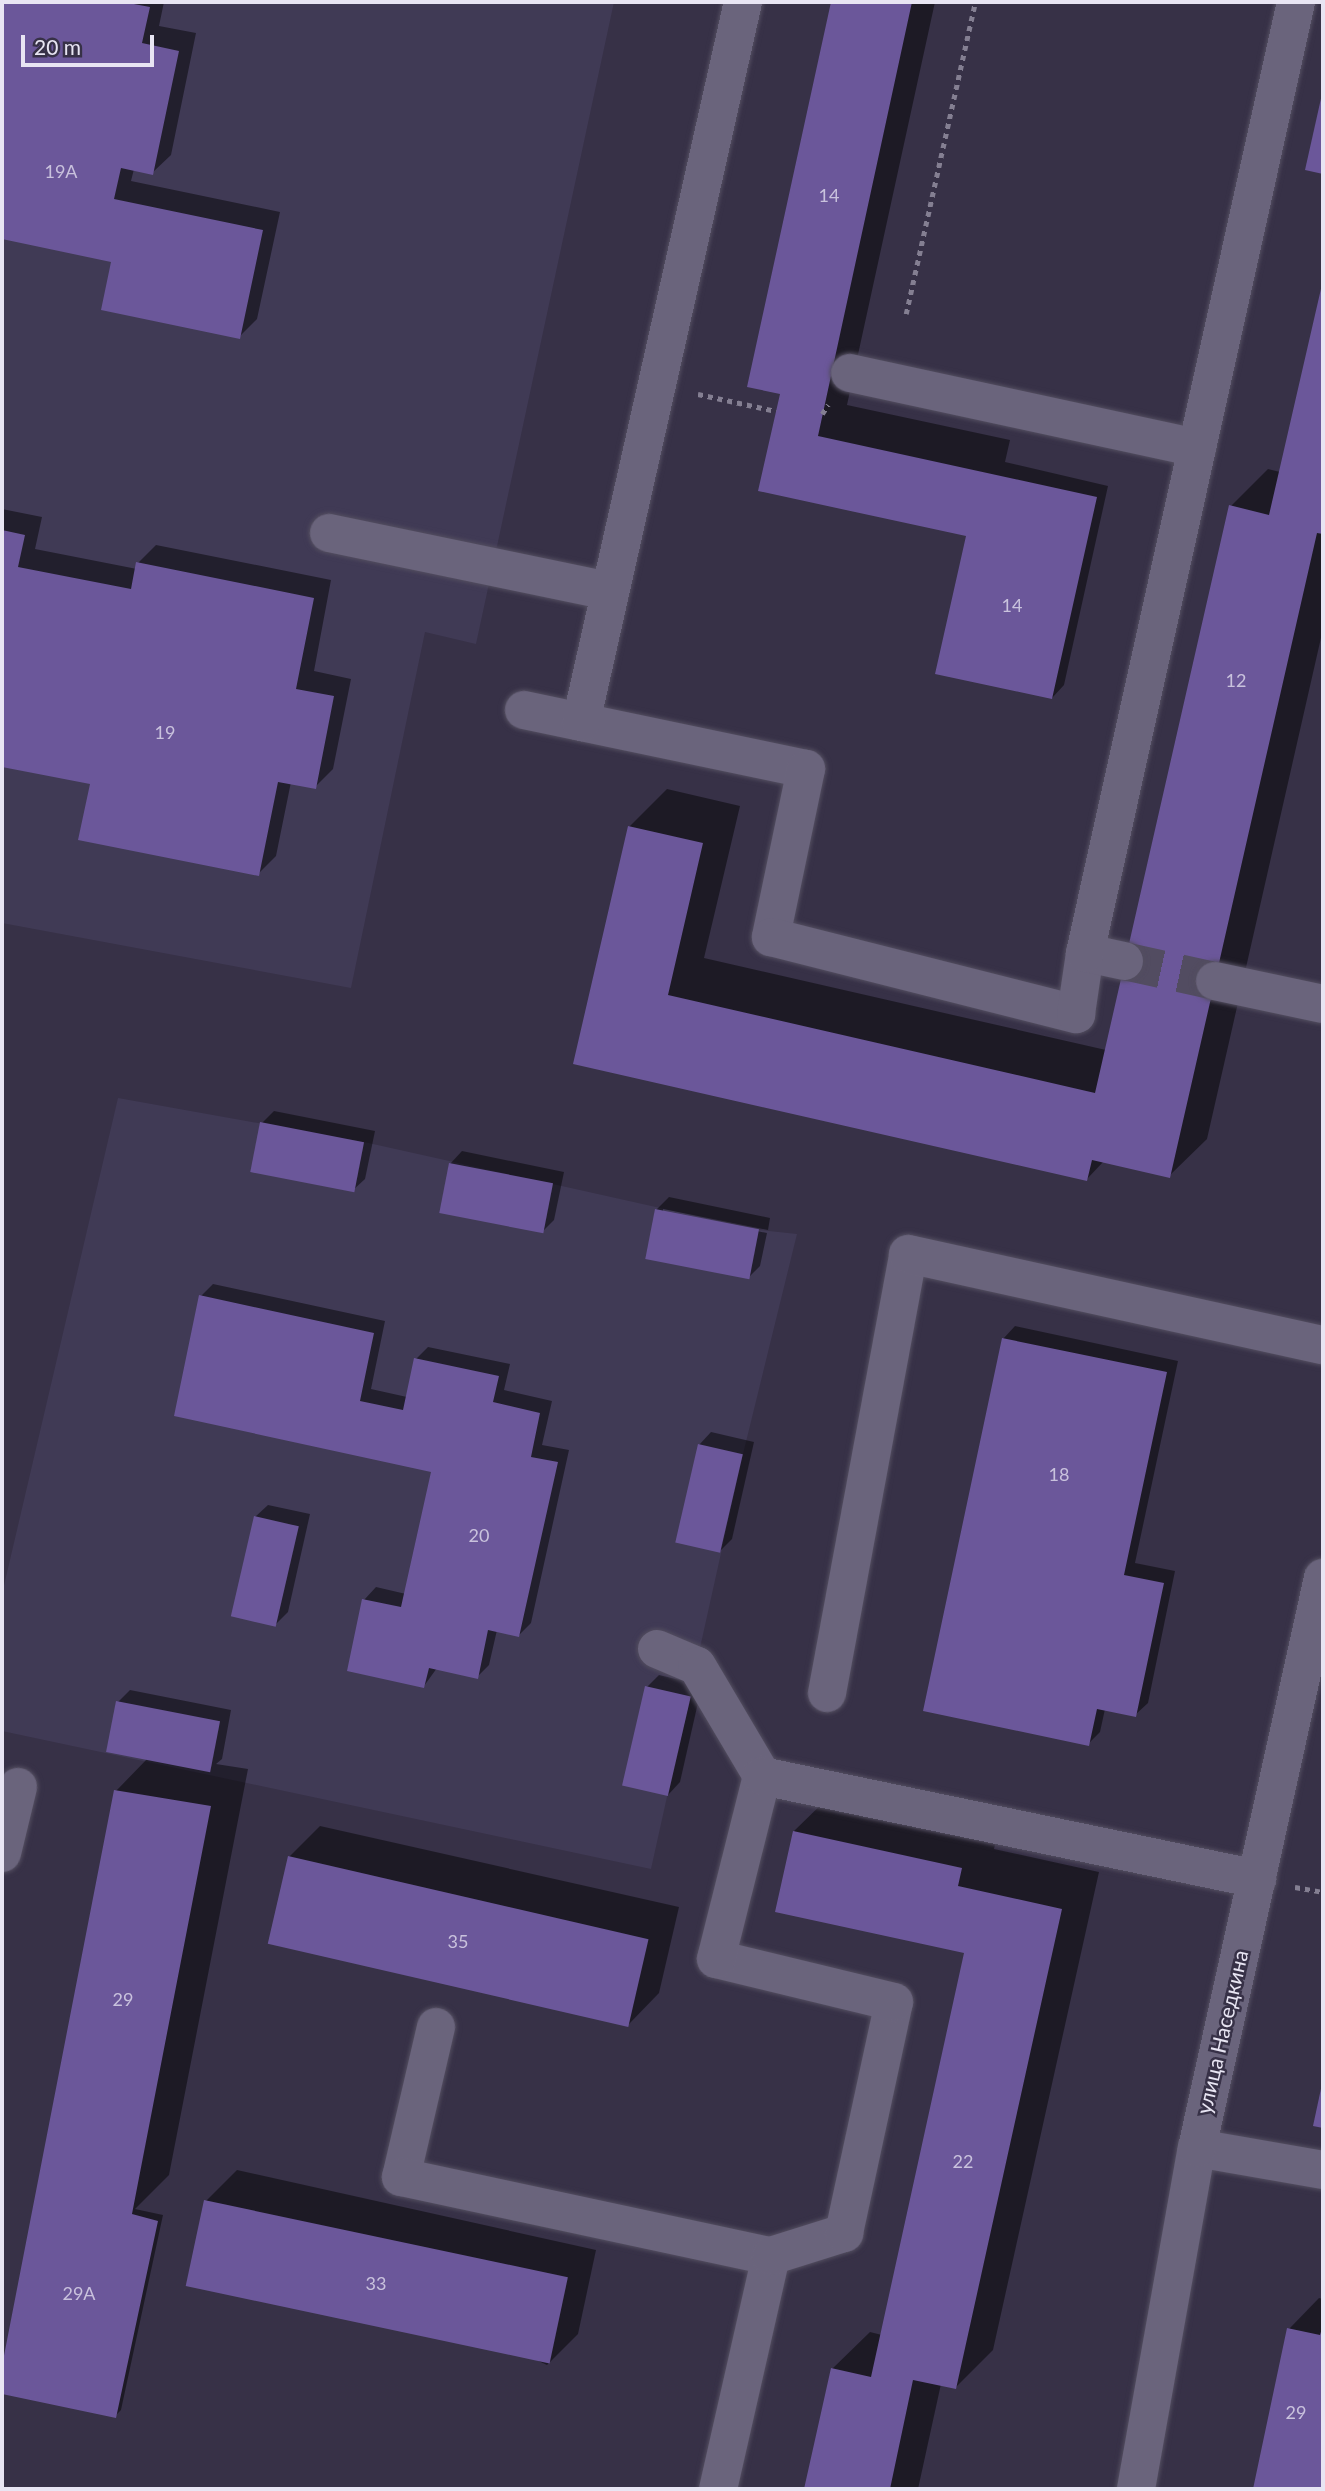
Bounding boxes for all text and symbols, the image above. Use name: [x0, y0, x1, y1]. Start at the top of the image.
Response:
scale bar: [24, 21, 158, 65]
text: 20 m: [34, 34, 81, 59]
house number: 19А: [44, 160, 78, 182]
house number: 14: [819, 184, 839, 206]
house number: 14: [1002, 594, 1022, 616]
house number: 12: [1226, 669, 1246, 691]
house number: 19: [155, 721, 175, 743]
house number: 18: [1049, 1463, 1069, 1485]
house number: 20: [469, 1524, 489, 1546]
house number: 35: [448, 1930, 468, 1952]
street label: улица Наседкина: [1191, 1947, 1253, 2117]
house number: 29: [113, 1988, 133, 2010]
house number: 22: [953, 2150, 973, 2172]
house number: 33: [366, 2272, 386, 2294]
house number: 29А: [62, 2282, 96, 2304]
house number: 29: [1286, 2401, 1306, 2423]

